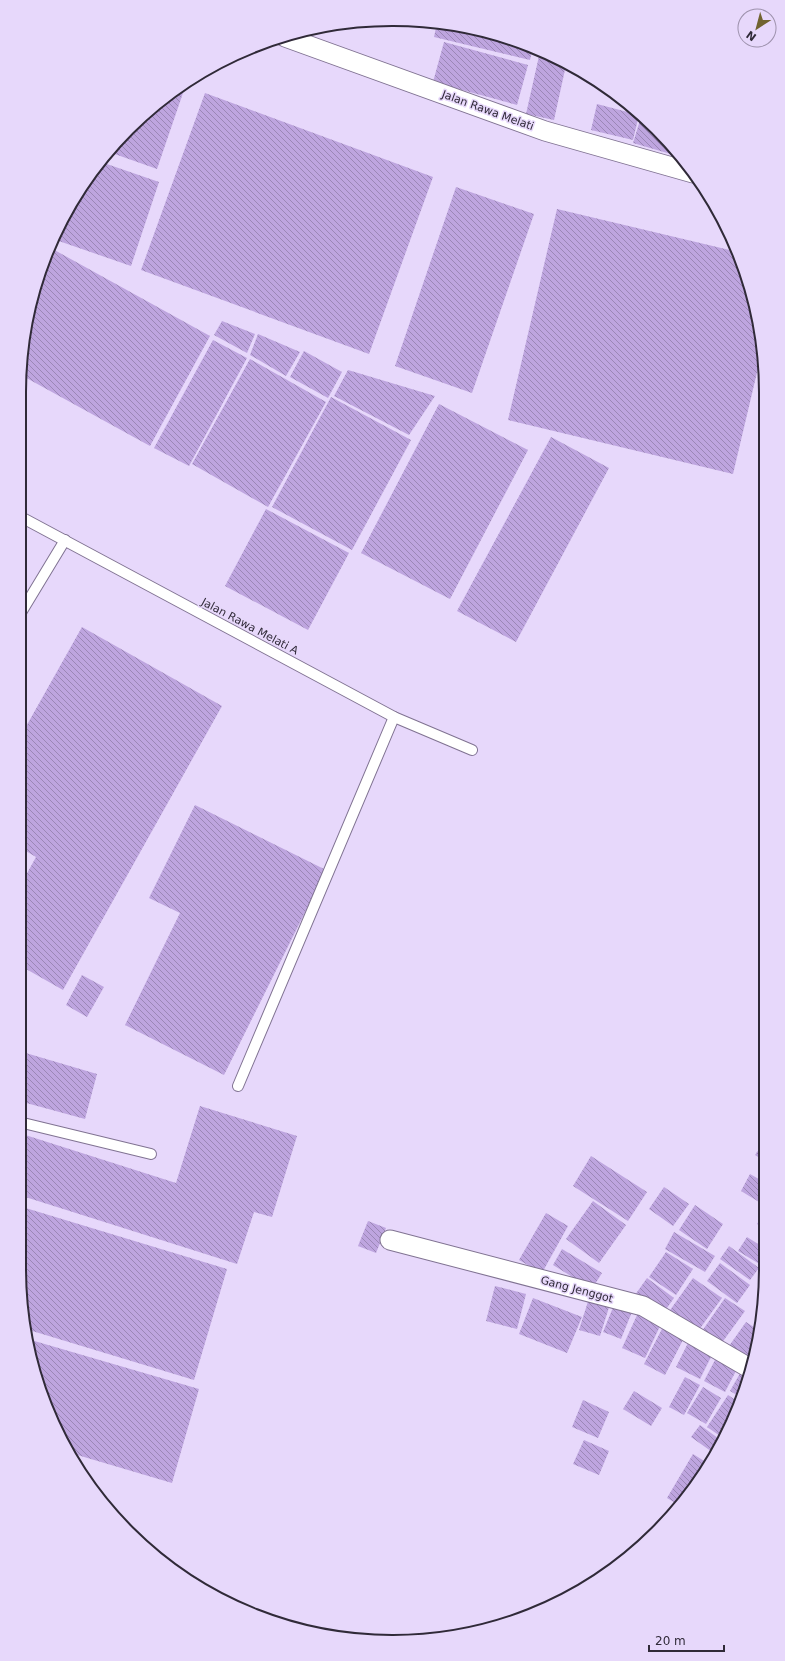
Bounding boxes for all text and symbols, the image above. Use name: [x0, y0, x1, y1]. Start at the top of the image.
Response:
north arrow: [737, 8, 777, 48]
text: N: [744, 28, 759, 44]
street label: Jalan Rawa Melati: [439, 87, 536, 133]
street label: Jalan Rawa Melati A: [198, 595, 301, 658]
street label: Gang Jenggot: [539, 1274, 615, 1306]
scale bar: [649, 1627, 724, 1653]
text: 20 m: [655, 1634, 686, 1648]

